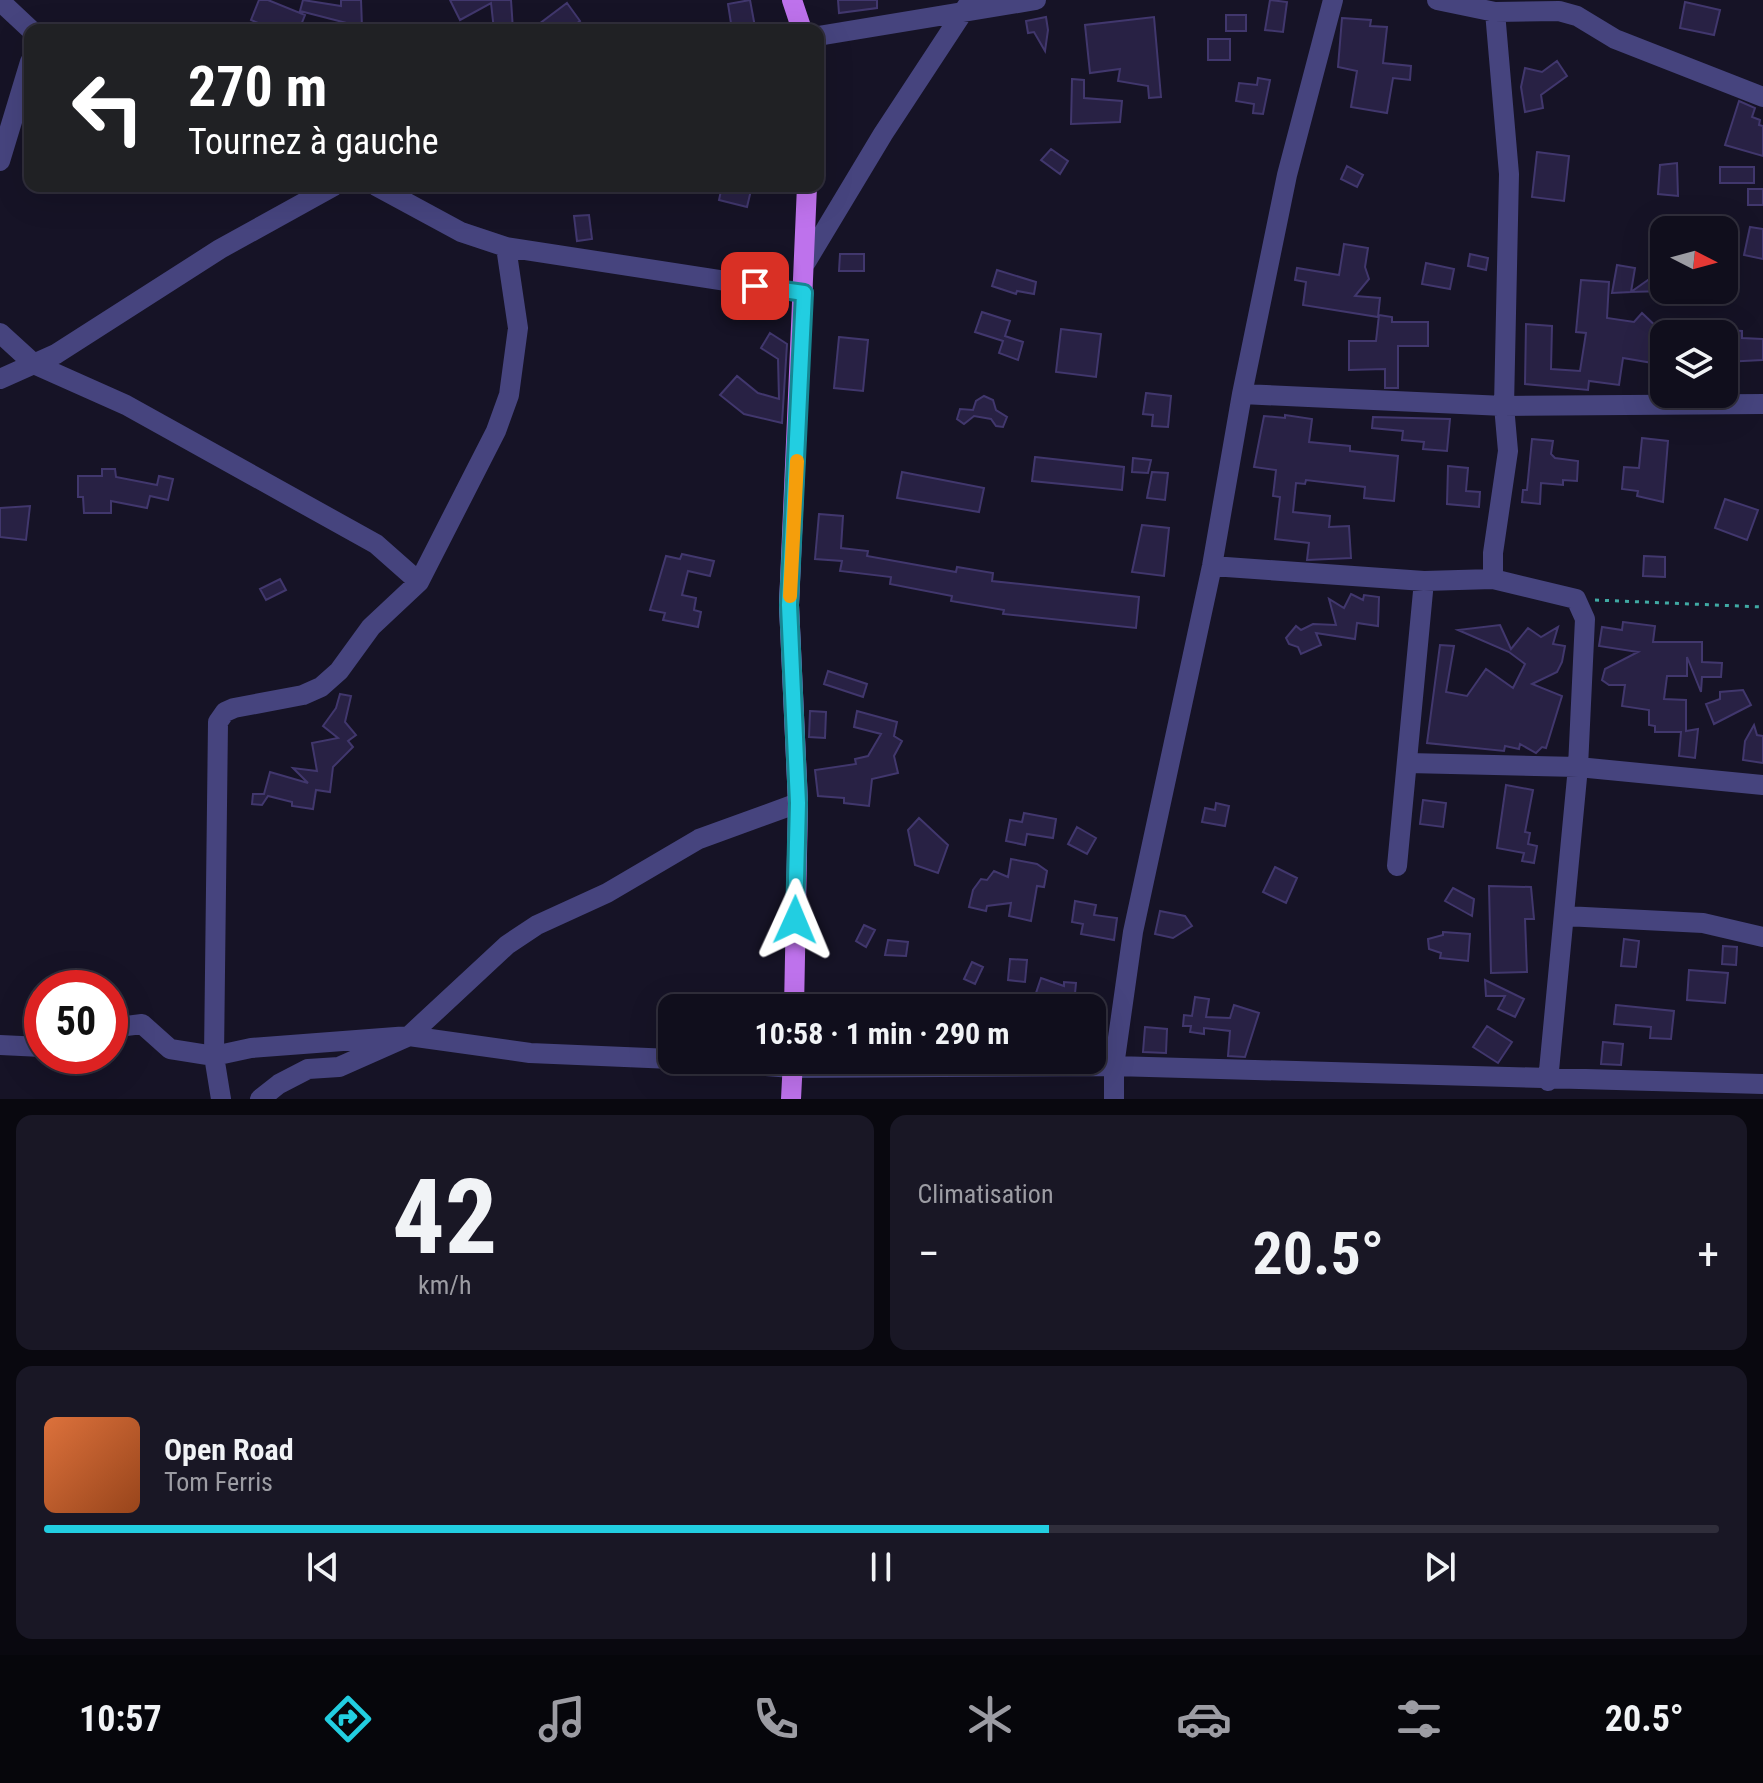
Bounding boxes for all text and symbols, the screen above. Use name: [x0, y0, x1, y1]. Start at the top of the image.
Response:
text: 270 m: [188, 54, 327, 120]
icon: left: [56, 56, 160, 160]
text: Tournez à gauche: [188, 121, 439, 163]
north arrow: [1650, 216, 1738, 304]
map controls: [1650, 216, 1738, 408]
pin: [721, 252, 789, 320]
icon: arrive: [733, 264, 777, 308]
button: layers: [1650, 320, 1738, 408]
position arrow: [753, 878, 837, 962]
speed limit sign: 50: [24, 970, 128, 1074]
text: 10:58 · 1 min · 290 m: [755, 1016, 1009, 1051]
text: 42: [392, 1157, 497, 1278]
text: Climatisation: [918, 1179, 1053, 1209]
text: 20.5°: [1252, 1218, 1384, 1289]
text: −: [918, 1228, 940, 1280]
text: +: [1697, 1228, 1719, 1280]
text: km/h: [418, 1270, 472, 1300]
text: Open Road: [164, 1432, 294, 1467]
text: Tom Ferris: [164, 1467, 273, 1497]
icon: previous: [301, 1545, 345, 1589]
icon: pause: [859, 1545, 903, 1589]
icon: next: [1418, 1545, 1462, 1589]
icon: directions: [320, 1691, 376, 1747]
icon: music: [534, 1691, 590, 1747]
icon: phone: [748, 1691, 804, 1747]
icon: climate: [962, 1691, 1018, 1747]
icon: car: [1176, 1691, 1232, 1747]
icon: filters: [1391, 1691, 1447, 1747]
text: 10:57: [79, 1698, 162, 1740]
text: 20.5°: [1605, 1698, 1684, 1740]

